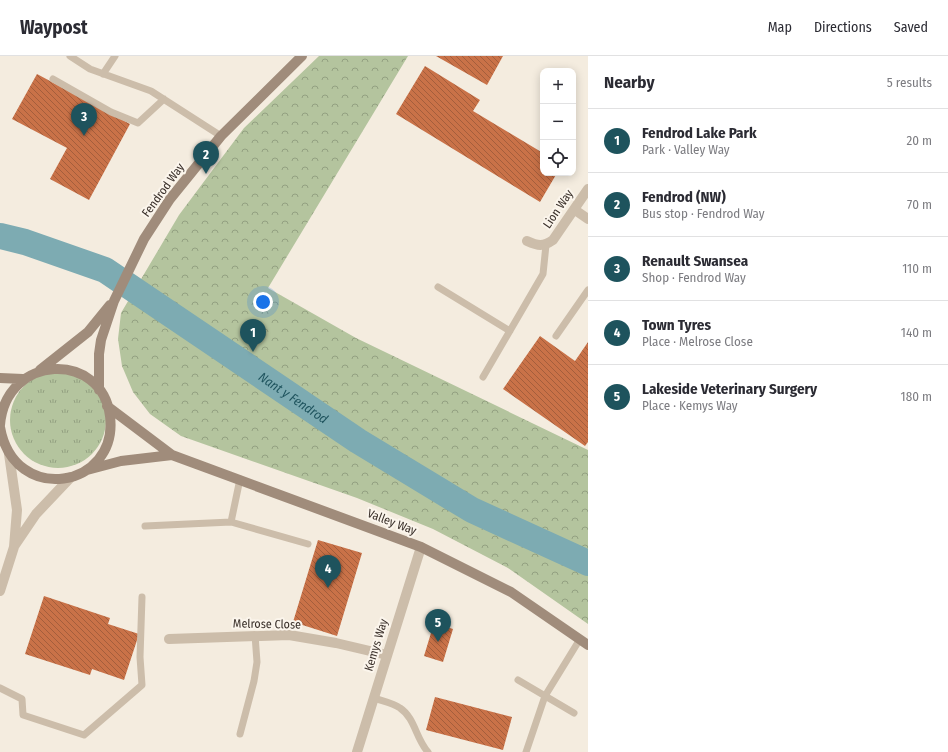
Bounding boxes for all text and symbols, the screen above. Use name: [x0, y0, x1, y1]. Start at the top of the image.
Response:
text: Waypost: [20, 16, 88, 39]
text: Map: [768, 19, 792, 36]
text: Directions: [814, 19, 872, 36]
text: Saved: [894, 19, 928, 36]
map controls: [540, 68, 576, 176]
button: +: [540, 68, 576, 104]
text: Nearby: [604, 72, 655, 93]
text: 5 results: [887, 75, 932, 90]
pin: 3: [71, 103, 97, 136]
button: −: [540, 104, 576, 140]
text: Fendrod Lake Park: [642, 124, 757, 142]
text: 1: [614, 133, 620, 148]
text: 20 m: [906, 133, 932, 148]
button: locate: [540, 140, 576, 176]
pin: 2: [193, 141, 219, 174]
text: Park · Valley Way: [642, 142, 730, 157]
street label: Fendrod Way: [139, 160, 187, 219]
street label: Lion Way: [540, 187, 576, 231]
text: Fendrod (NW): [642, 188, 726, 206]
text: 2: [614, 197, 620, 212]
text: 70 m: [907, 197, 932, 212]
text: Bus stop · Fendrod Way: [642, 206, 765, 221]
text: Renault Swansea: [642, 252, 748, 270]
text: 3: [614, 261, 620, 276]
text: 110 m: [902, 261, 932, 276]
text: Shop · Fendrod Way: [642, 270, 746, 285]
your location: [253, 292, 273, 312]
text: Town Tyres: [642, 316, 711, 334]
pin: 1: [240, 319, 266, 352]
text: 4: [614, 325, 620, 340]
text: 140 m: [901, 325, 932, 340]
text: Place · Melrose Close: [642, 334, 753, 349]
water label: Nant y Fendrod: [256, 369, 331, 426]
text: Lakeside Veterinary Surgery: [642, 380, 817, 398]
text: 5: [614, 389, 620, 404]
text: 180 m: [901, 389, 932, 404]
text: Place · Kemys Way: [642, 398, 738, 413]
street label: Valley Way: [365, 506, 419, 538]
pin: 4: [315, 555, 341, 588]
pin: 5: [425, 609, 451, 642]
street label: Melrose Close: [233, 616, 301, 632]
street label: Kemys Way: [361, 616, 391, 673]

